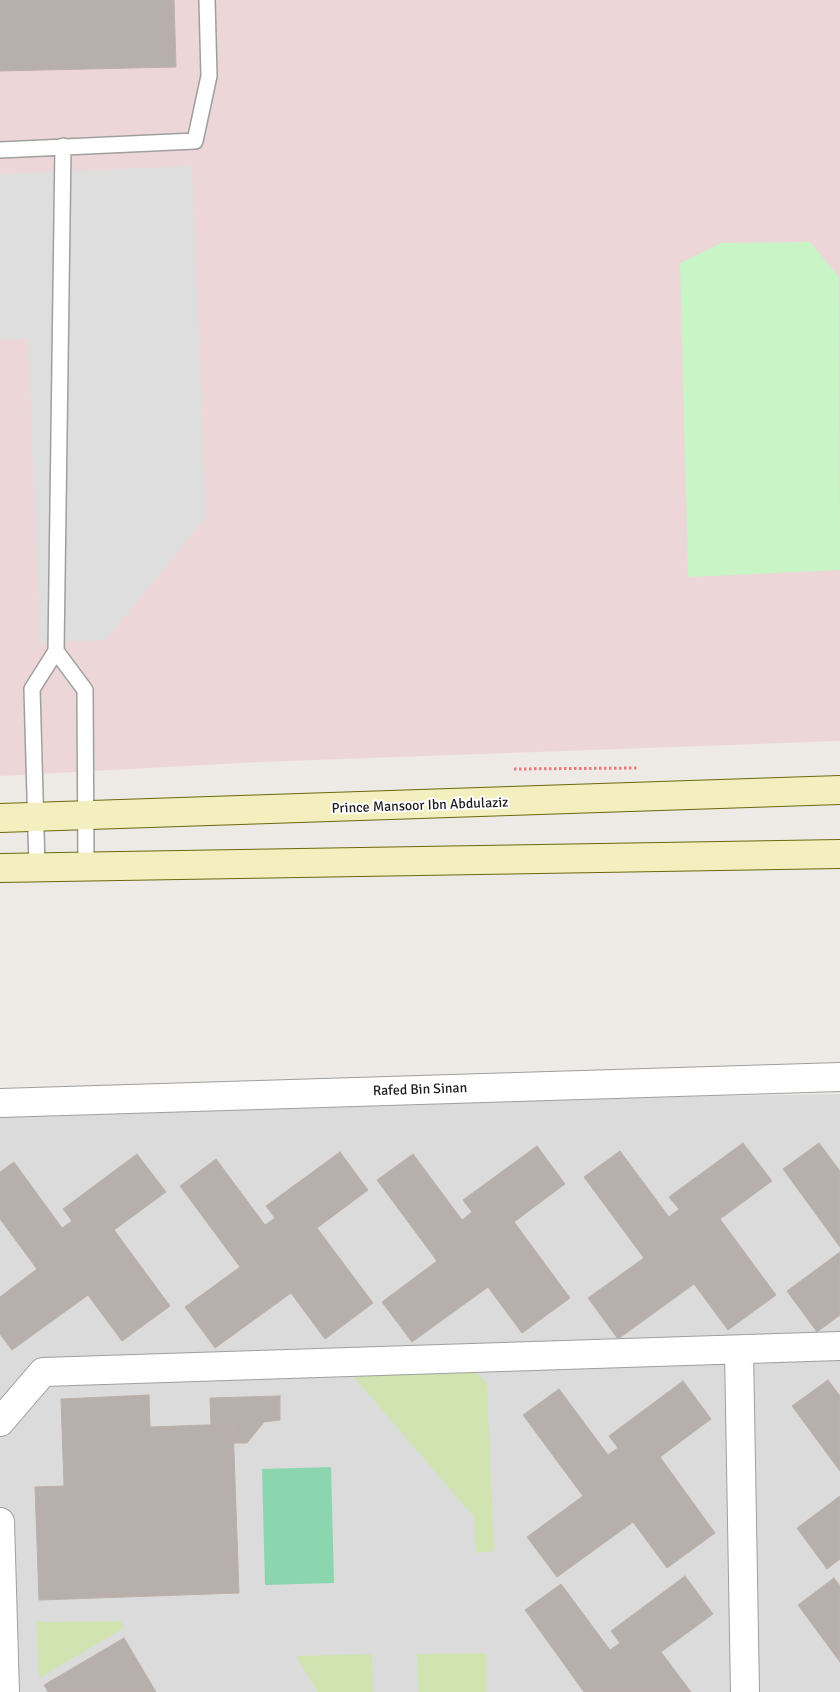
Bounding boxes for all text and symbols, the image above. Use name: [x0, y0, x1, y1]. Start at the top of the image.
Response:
street label: Prince Mansoor Ibn Abdulaziz: [331, 795, 509, 817]
street label: Rafed Bin Sinan: [373, 1080, 467, 1100]

